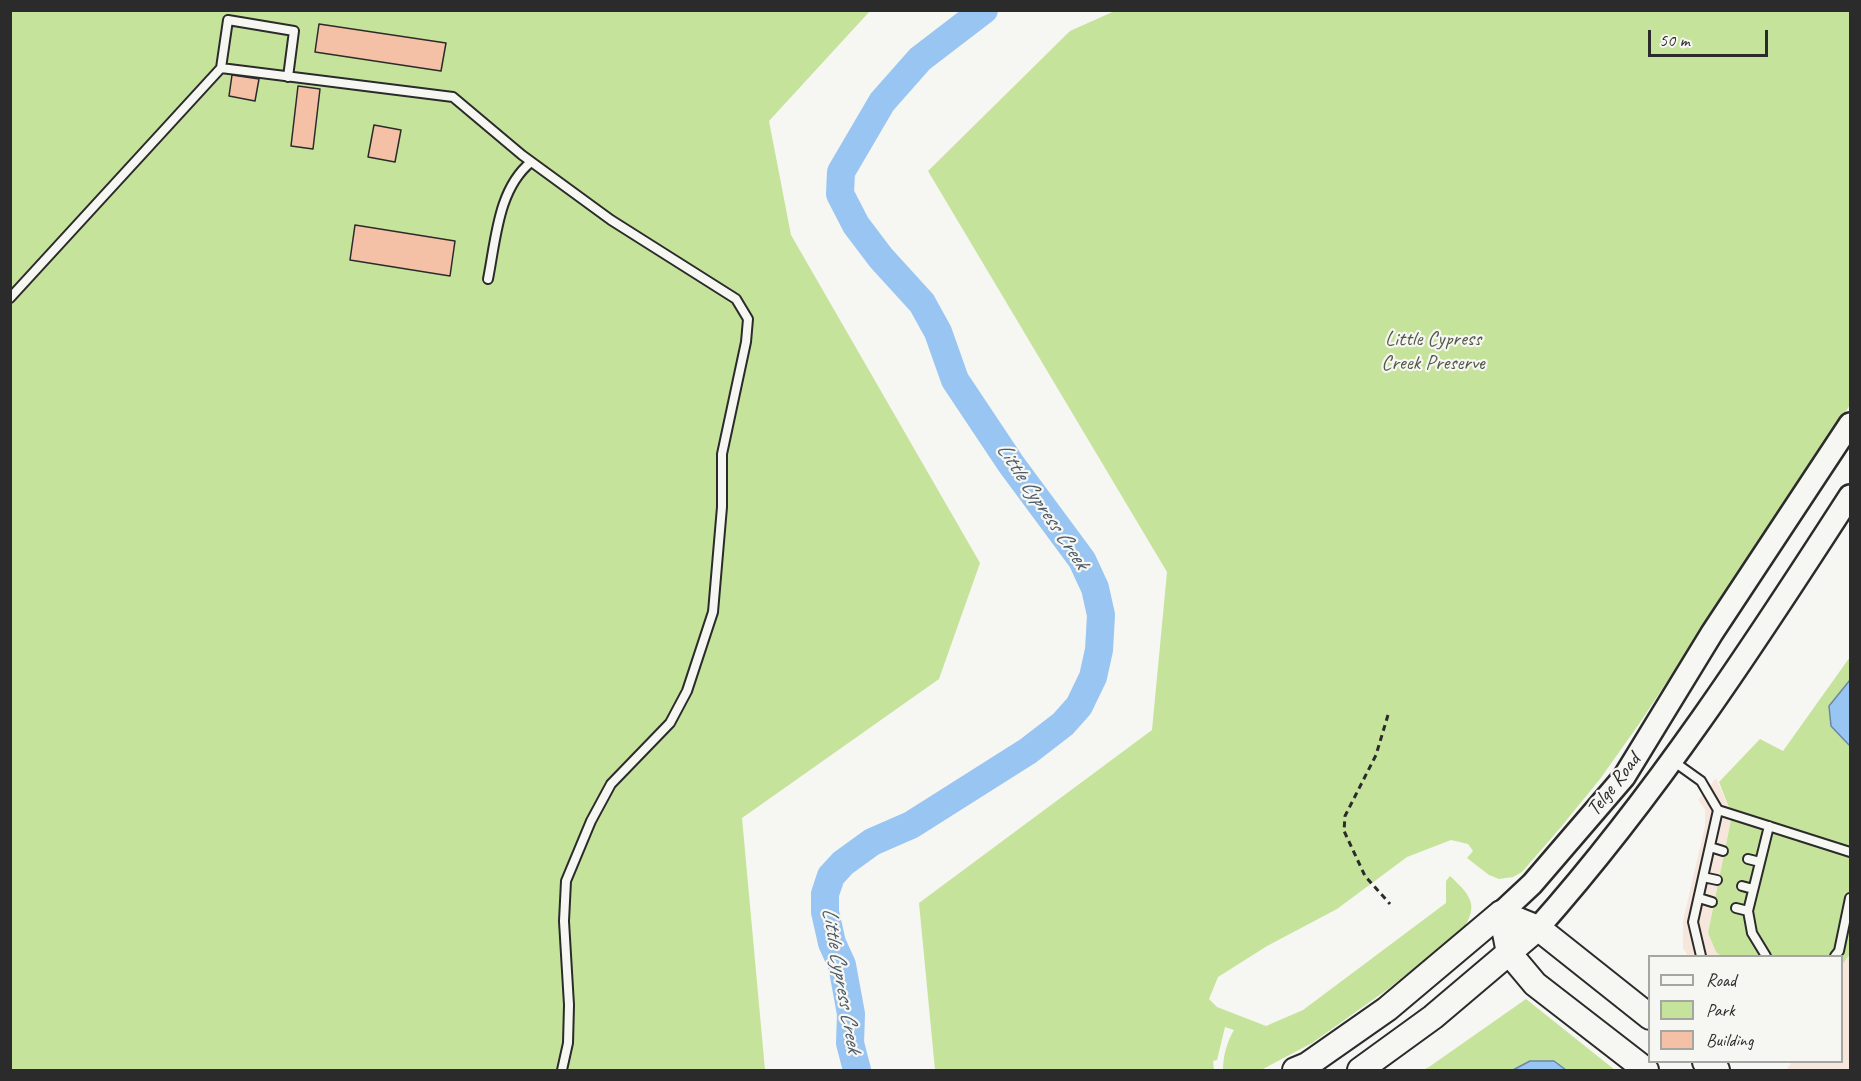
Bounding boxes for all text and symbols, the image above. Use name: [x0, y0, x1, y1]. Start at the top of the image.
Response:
scale bar: [1651, 18, 1771, 56]
text: 50 m: [1659, 29, 1690, 51]
park label: Little Cypress Creek Preserve: [1381, 326, 1485, 376]
water label: Little Cypress Creek: [990, 438, 1094, 574]
street label: Telge Road: [1582, 749, 1646, 821]
water label: Little Cypress Creek: [815, 905, 867, 1055]
legend: [1648, 955, 1843, 1063]
text: Road: [1706, 969, 1736, 991]
text: Park: [1706, 999, 1735, 1021]
text: Building: [1706, 1029, 1753, 1051]

